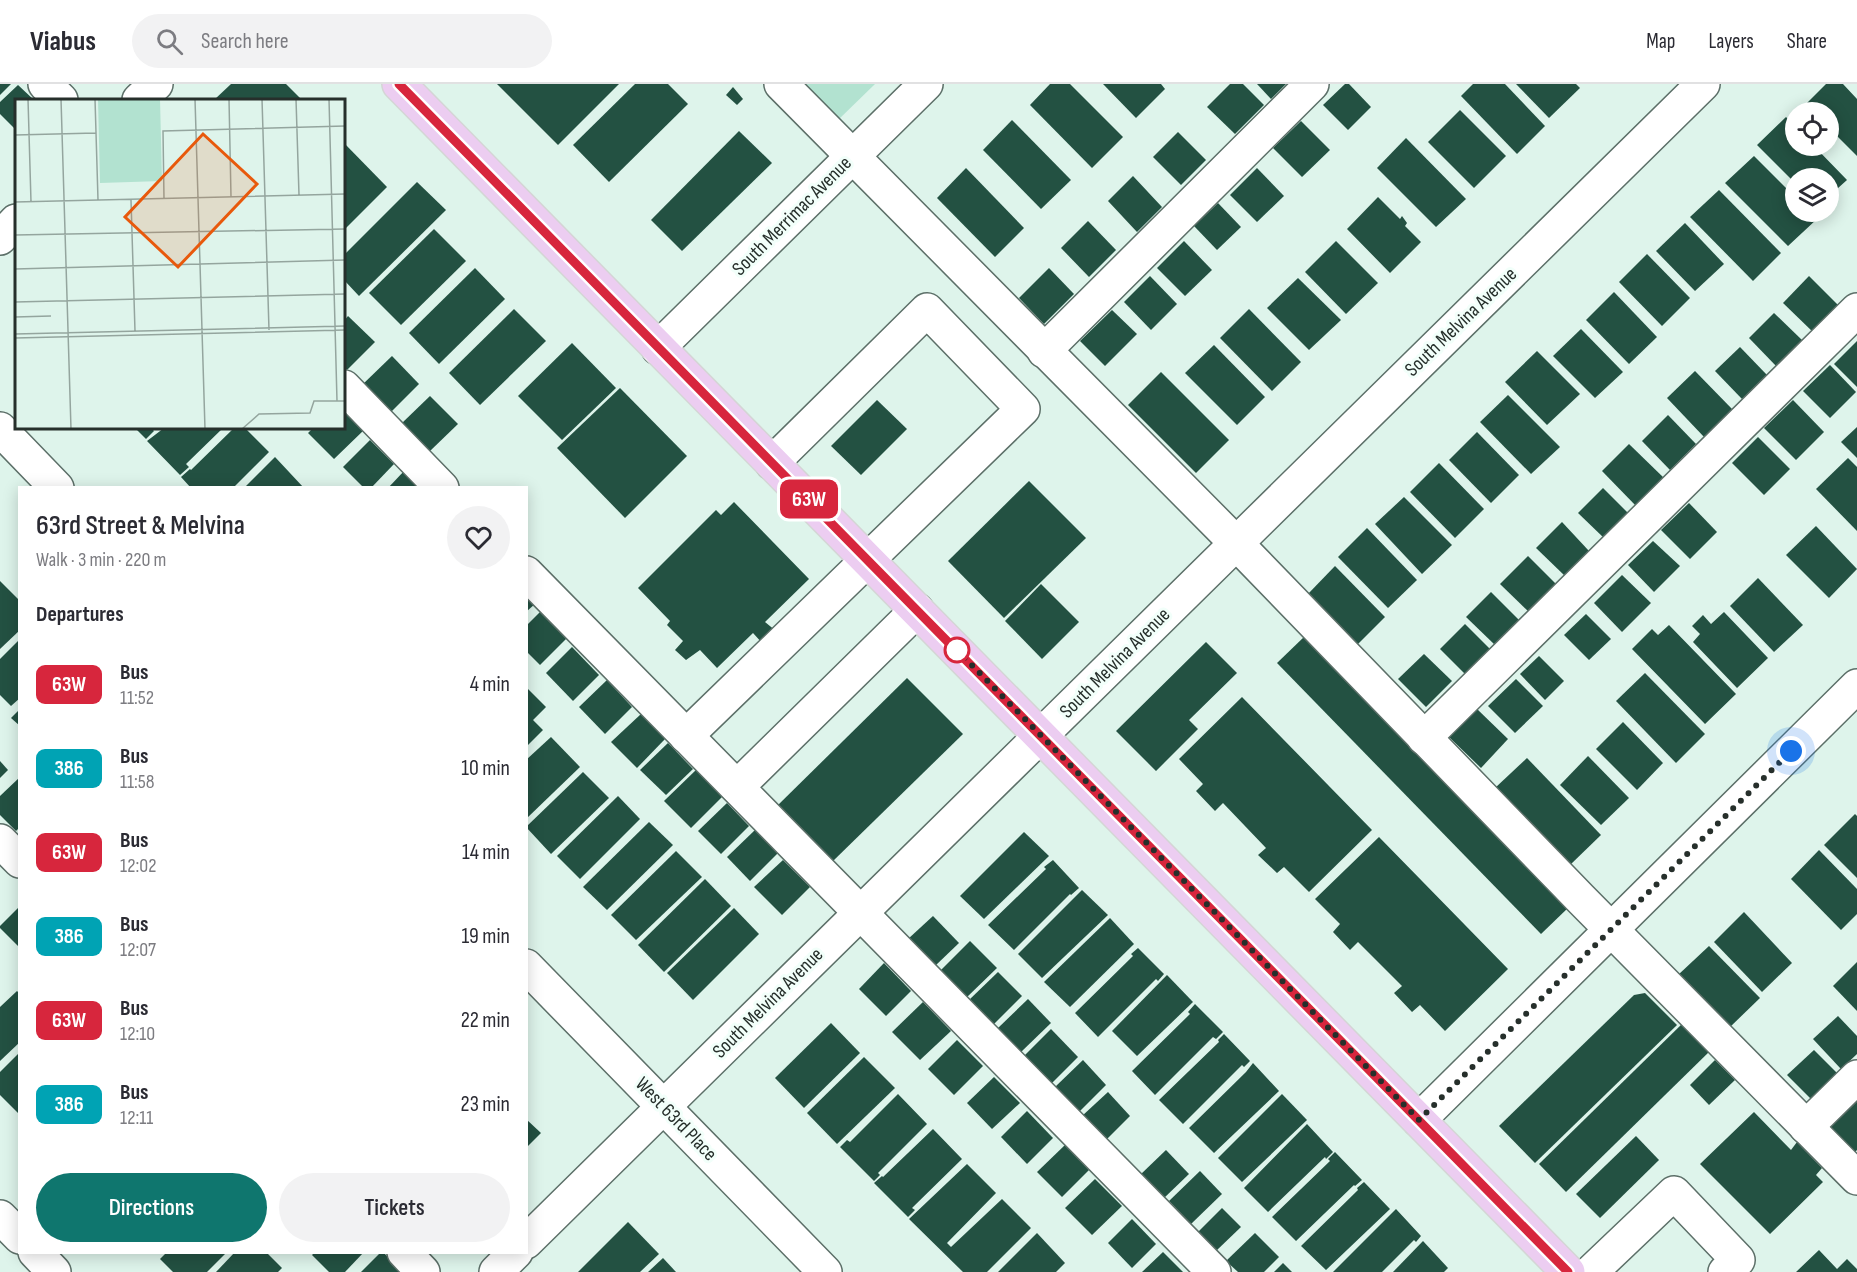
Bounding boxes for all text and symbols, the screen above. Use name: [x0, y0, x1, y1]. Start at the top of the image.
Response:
search box: [132, 14, 552, 68]
text: Viabus: [30, 25, 96, 58]
icon: search: [153, 25, 186, 58]
text: Search here: [201, 28, 288, 55]
text: Map: [1646, 29, 1675, 54]
text: Layers: [1708, 29, 1754, 54]
text: Share: [1787, 29, 1827, 54]
inset map: [15, 99, 345, 429]
map controls: [1785, 102, 1839, 222]
button: locate: [1785, 102, 1839, 156]
street label: South Merrimac Avenue: [727, 151, 857, 281]
button: layers: [1785, 168, 1839, 222]
street label: South Melvina Avenue: [1400, 262, 1522, 382]
line badge: 63W: [774, 480, 844, 518]
text: 63W: [792, 487, 826, 512]
button: heart: [447, 506, 510, 569]
text: 63rd Street & Melvina: [36, 509, 245, 542]
text: Walk · 3 min · 220 m: [36, 548, 166, 572]
text: Departures: [36, 601, 124, 628]
street label: South Melvina Avenue: [1055, 603, 1175, 723]
unlabelled marker: [944, 637, 970, 663]
text: Bus: [120, 659, 149, 686]
text: 4 min: [470, 671, 510, 698]
text: 63W: [52, 672, 86, 697]
text: 11:52: [120, 686, 154, 710]
your location: [1776, 736, 1806, 766]
text: Bus: [120, 743, 149, 770]
text: 10 min: [461, 755, 510, 782]
text: 386: [54, 756, 84, 781]
text: 11:58: [120, 770, 155, 794]
text: Bus: [120, 827, 149, 854]
text: 14 min: [462, 839, 510, 866]
text: 63W: [52, 840, 86, 865]
text: 12:02: [120, 854, 156, 878]
text: Bus: [120, 911, 149, 938]
text: 19 min: [461, 923, 510, 950]
text: 386: [54, 924, 84, 949]
text: 12:07: [120, 938, 156, 962]
street label: South Melvina Avenue: [708, 943, 828, 1063]
text: Bus: [120, 995, 149, 1022]
text: 22 min: [461, 1007, 510, 1034]
text: 63W: [52, 1008, 86, 1033]
text: 12:10: [120, 1022, 155, 1046]
street label: West 63rd Place: [630, 1072, 722, 1166]
text: Bus: [120, 1079, 149, 1106]
text: 23 min: [461, 1091, 510, 1118]
text: 386: [54, 1092, 84, 1117]
text: 12:11: [120, 1106, 153, 1130]
button: Directions: [36, 1173, 267, 1242]
button: Tickets: [279, 1173, 510, 1242]

